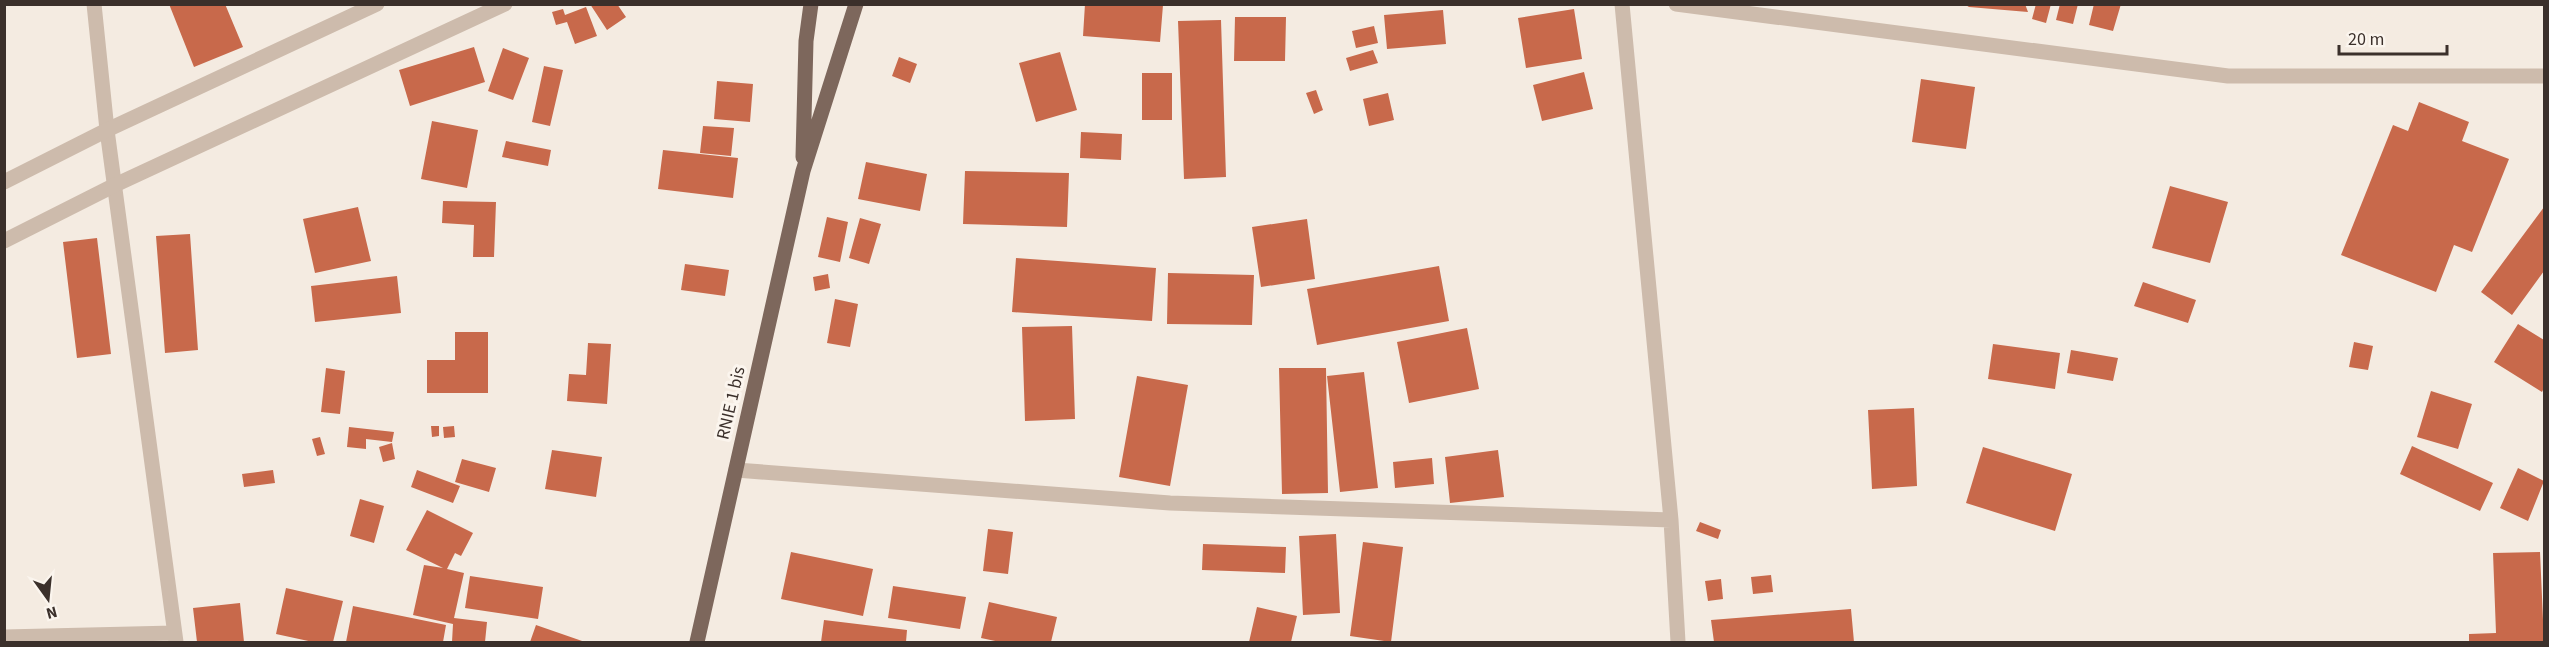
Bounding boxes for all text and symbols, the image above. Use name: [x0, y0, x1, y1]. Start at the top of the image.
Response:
scale bar: [2339, 18, 2447, 56]
text: 20 m: [2348, 27, 2384, 52]
street label: RNIE 1 bis: [710, 364, 752, 442]
north arrow: [18, 569, 78, 629]
text: N: [44, 601, 60, 625]

